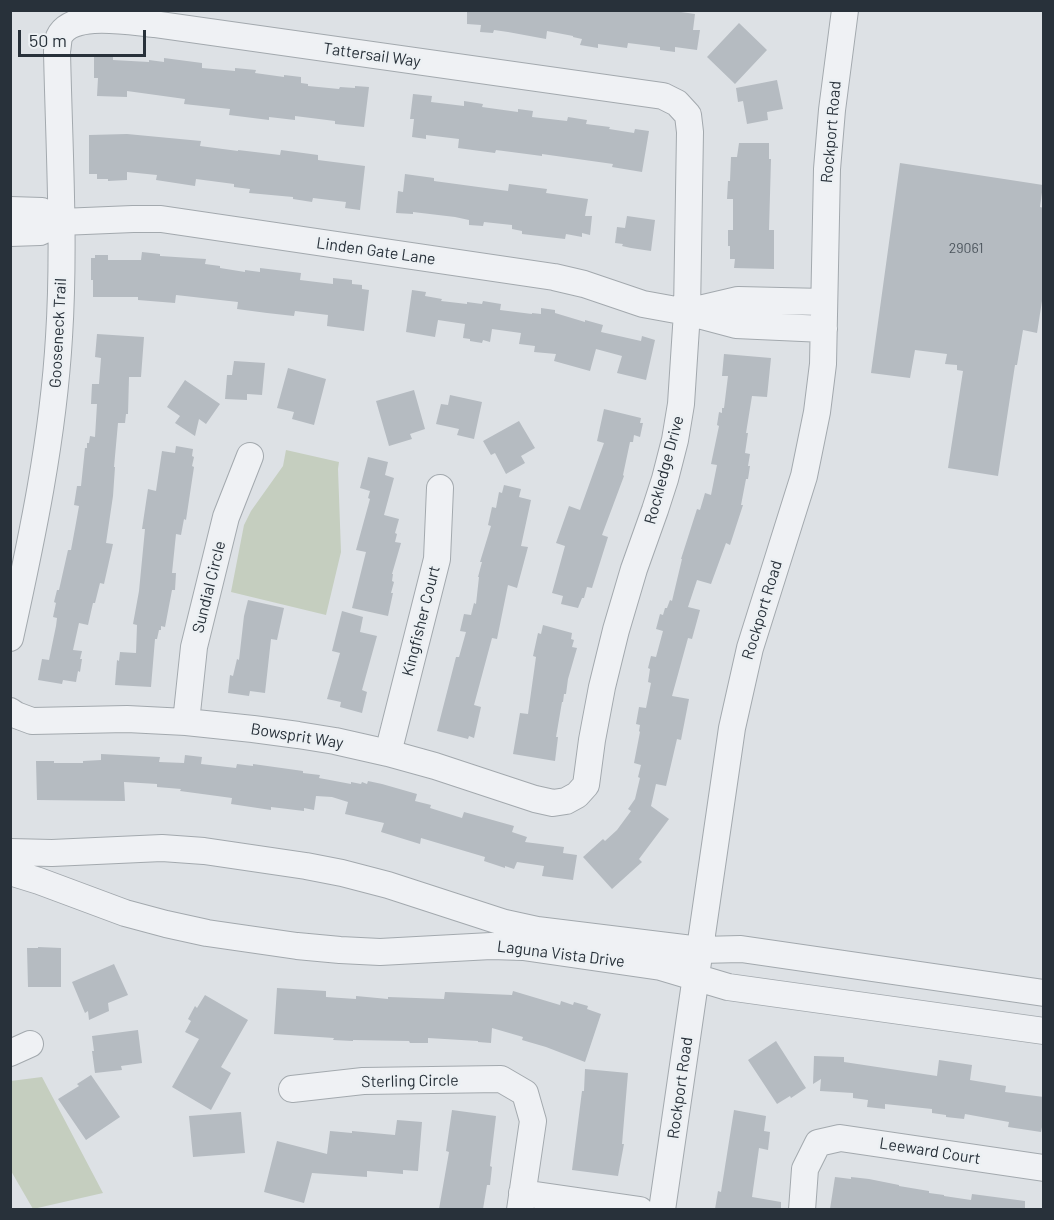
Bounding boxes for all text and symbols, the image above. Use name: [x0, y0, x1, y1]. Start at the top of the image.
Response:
scale bar: [21, 18, 148, 56]
text: 50 m: [29, 29, 67, 51]
street label: Tattersail Way: [322, 39, 422, 71]
street label: Rockport Road: [817, 80, 845, 184]
street label: Linden Gate Lane: [315, 233, 437, 269]
house number: 29061: [949, 240, 983, 256]
street label: Gooseneck Trail: [46, 278, 70, 388]
street label: Rockledge Drive: [640, 414, 688, 526]
street label: Sundial Circle: [188, 539, 230, 635]
street label: Rockport Road: [738, 558, 786, 662]
street label: Kingfisher Court: [398, 564, 444, 678]
street label: Bowsprit Way: [249, 719, 345, 753]
street label: Laguna Vista Drive: [496, 937, 626, 971]
street label: Rockport Road: [663, 1036, 697, 1140]
street label: Sterling Circle: [361, 1071, 459, 1091]
street label: Leeward Court: [878, 1134, 982, 1168]

